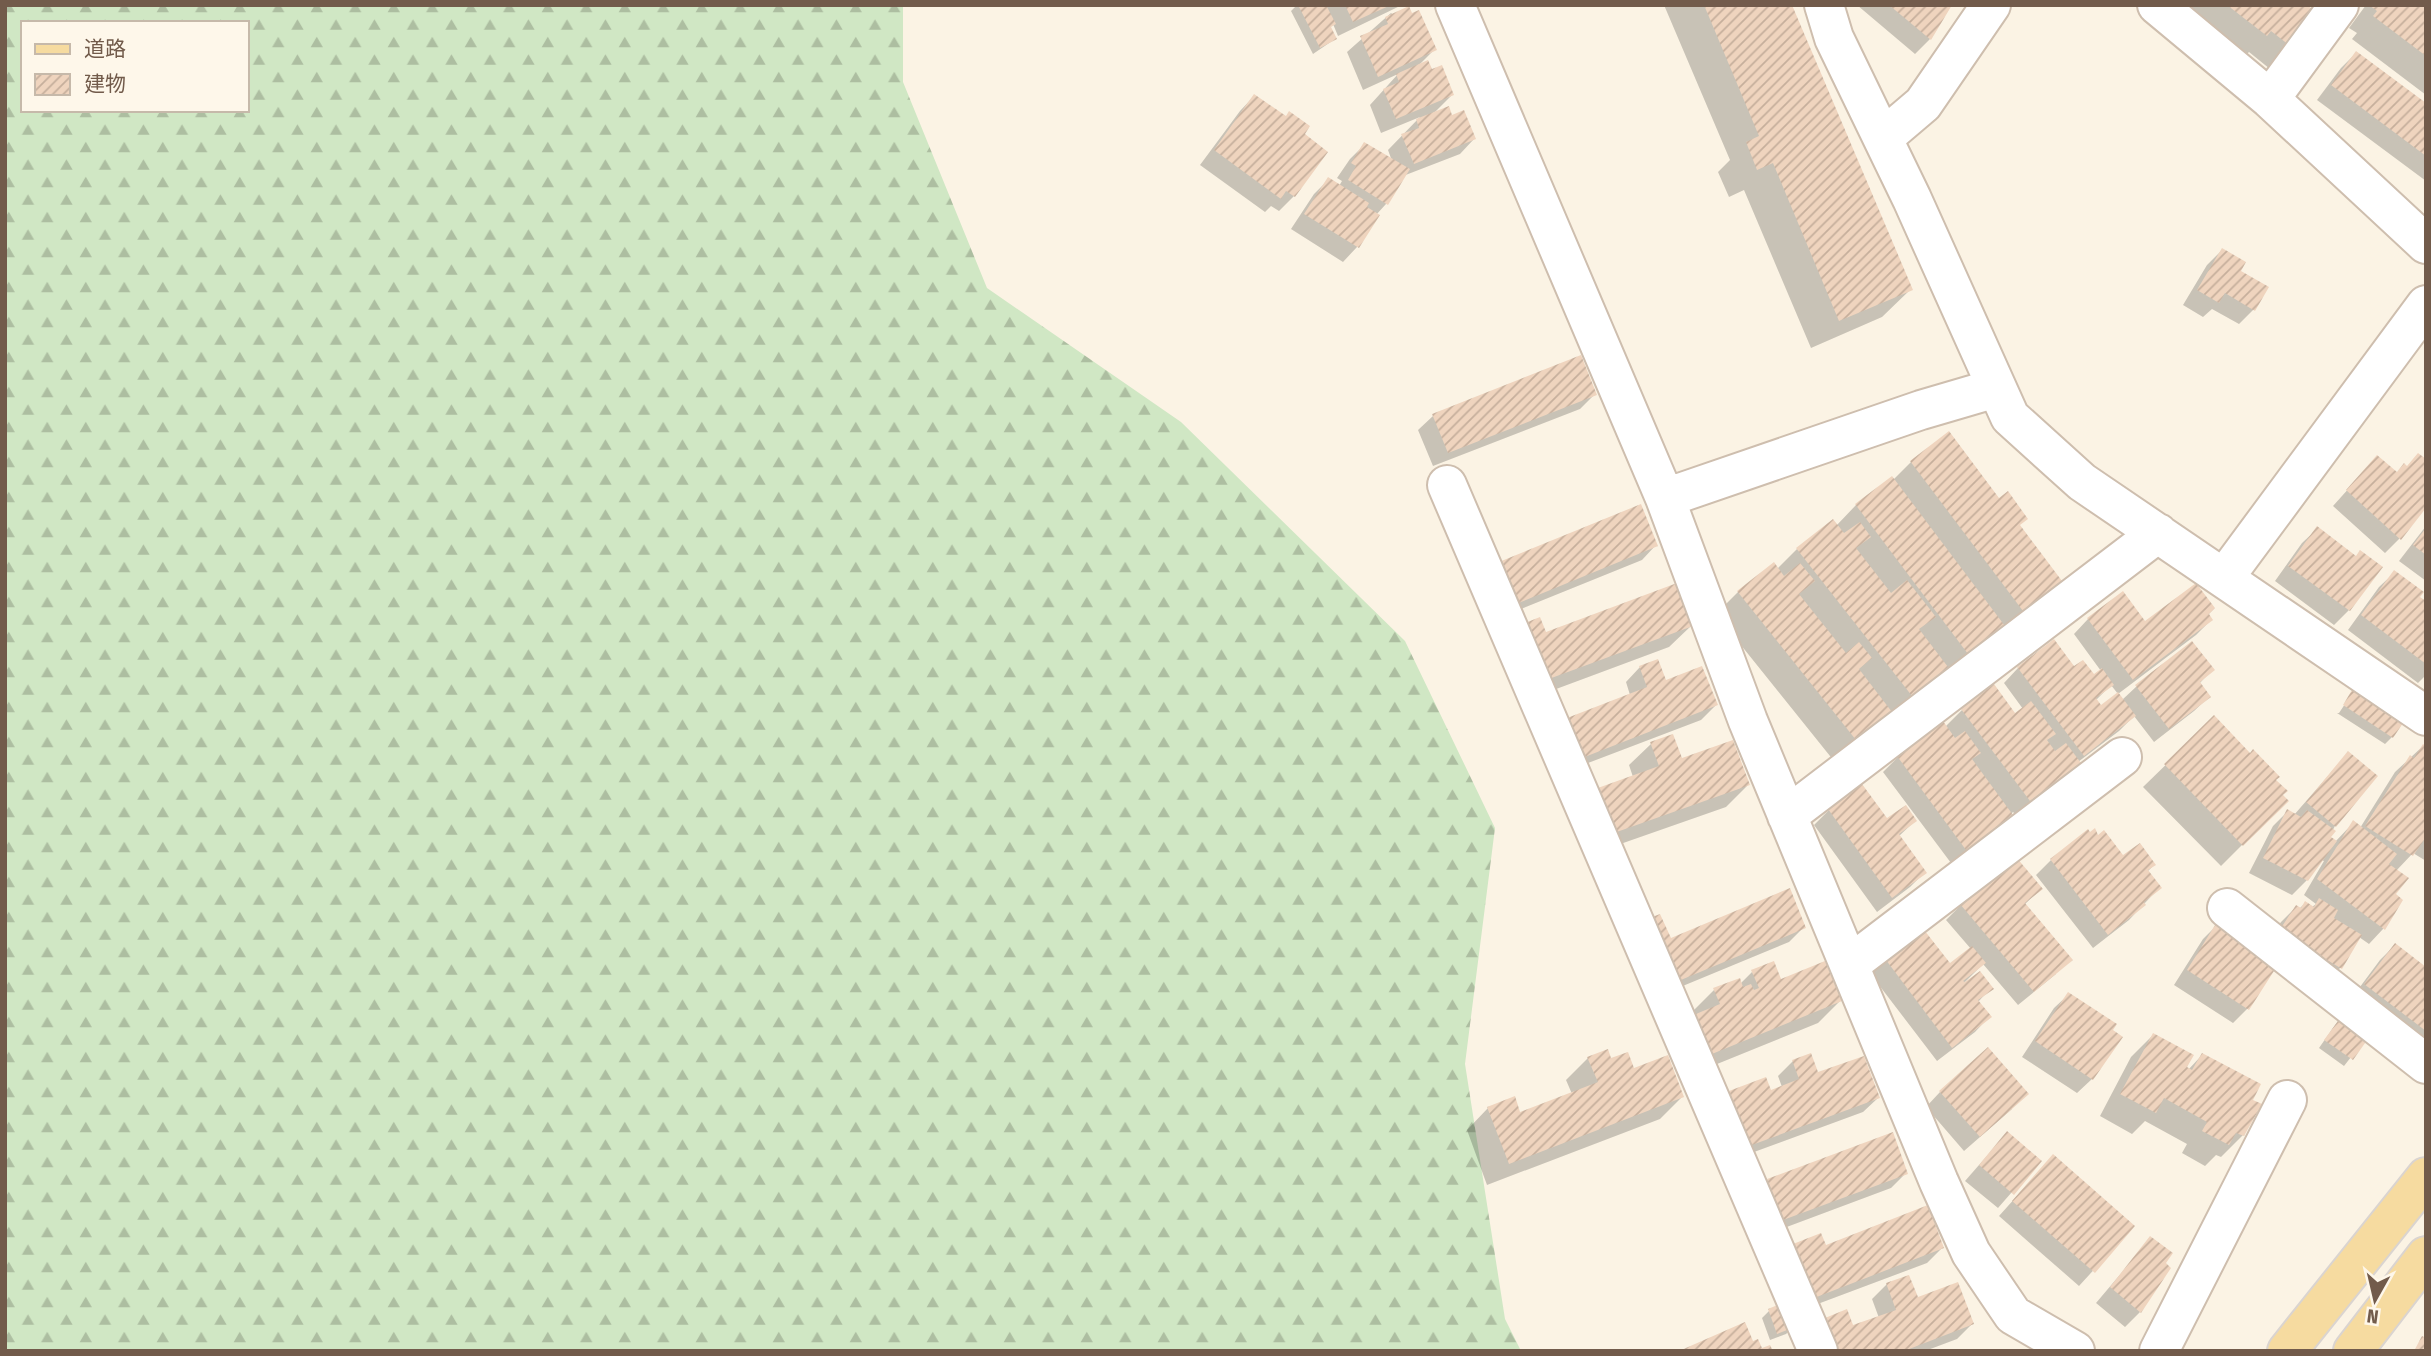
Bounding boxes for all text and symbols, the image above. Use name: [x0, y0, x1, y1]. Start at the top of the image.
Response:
legend: [21, 21, 248, 112]
text: 道路: [84, 36, 126, 62]
text: 建物: [84, 71, 126, 97]
north arrow: [2340, 1265, 2410, 1335]
text: N: [2365, 1304, 2380, 1329]

